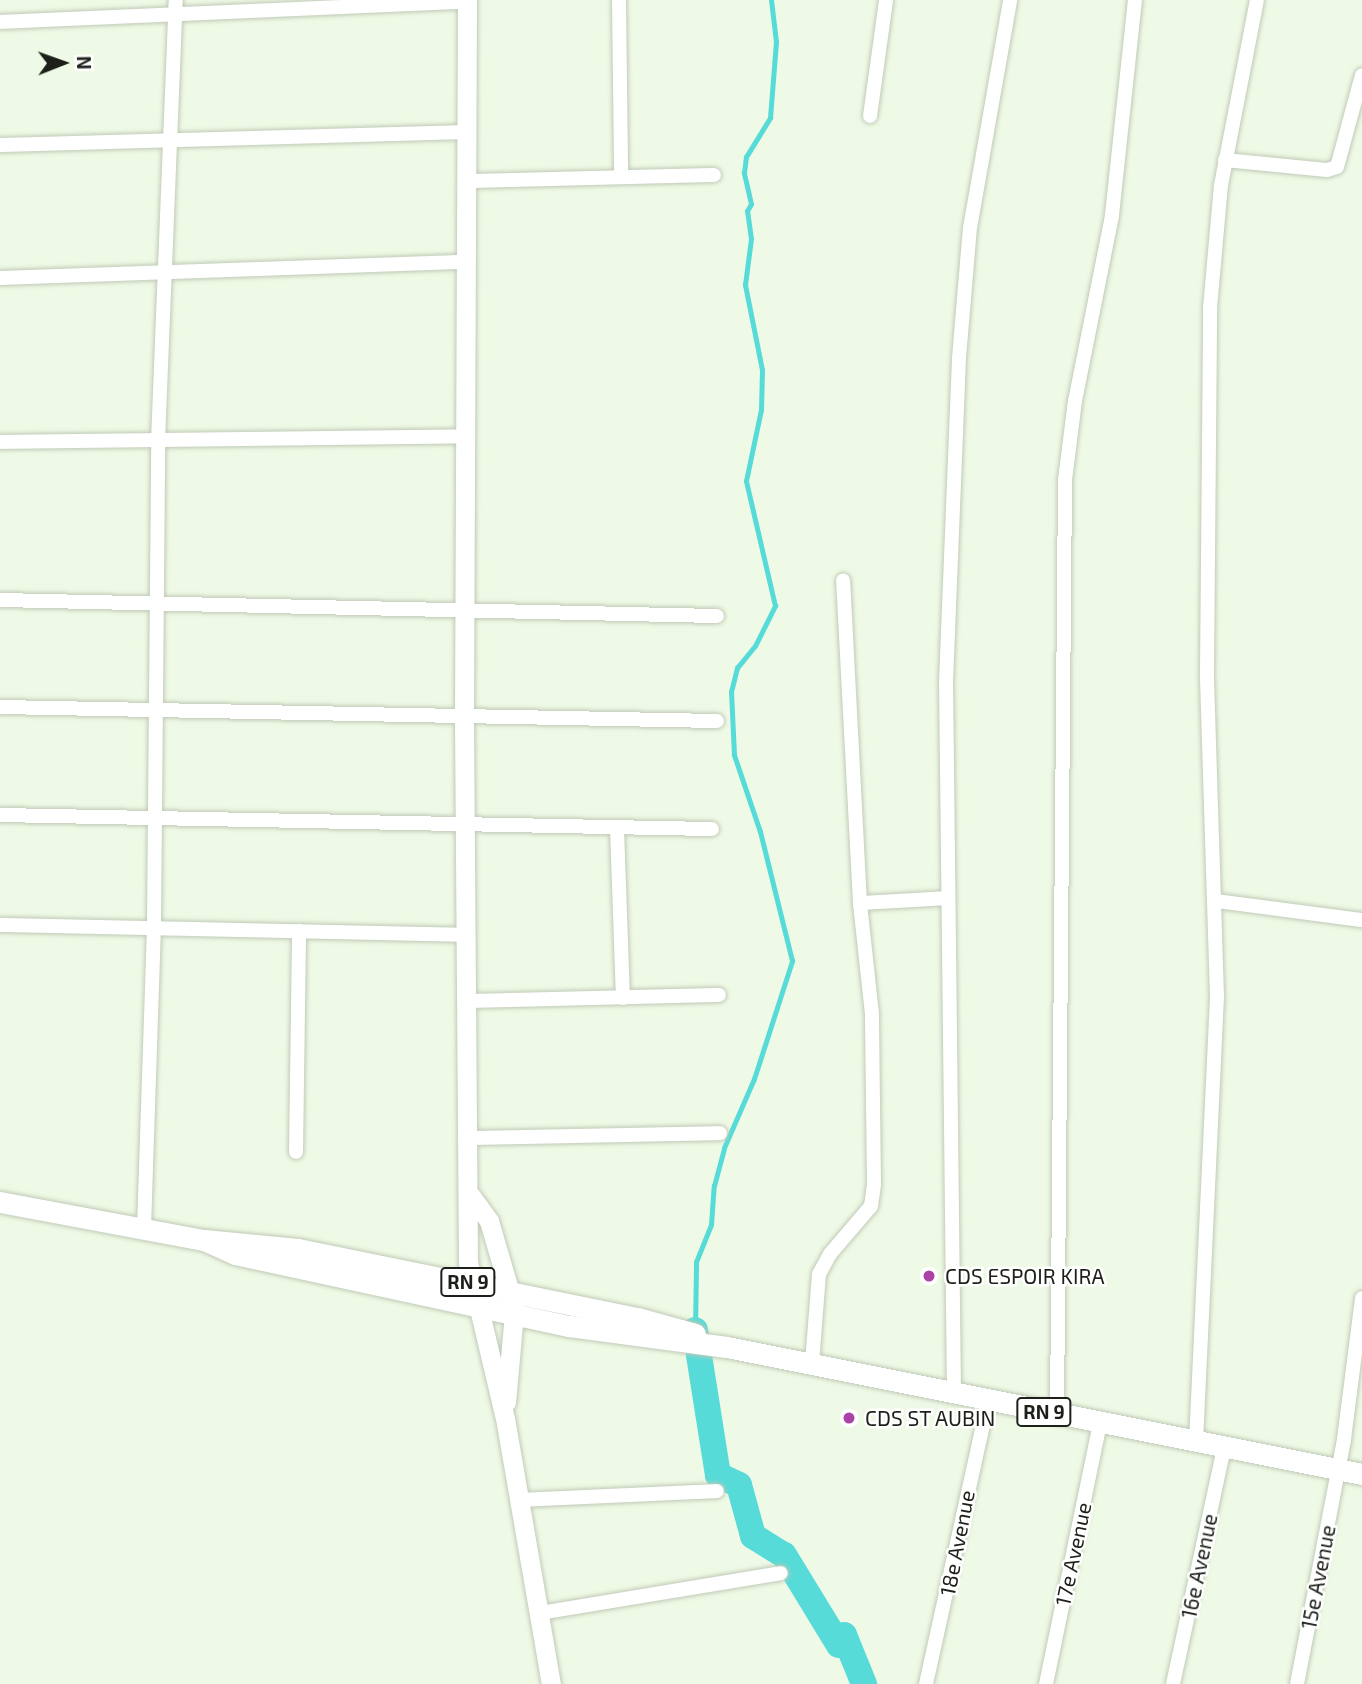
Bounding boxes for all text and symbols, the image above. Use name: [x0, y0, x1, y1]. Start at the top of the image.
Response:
north arrow: [28, 28, 98, 98]
text: N: [73, 56, 96, 70]
place label: CDS ESPOIR KIRA: [945, 1263, 1104, 1289]
road number: RN 9: [440, 1266, 496, 1298]
marker: CDS ESPOIR KIRA: [919, 1266, 939, 1286]
road number: RN 9: [1016, 1396, 1072, 1428]
place label: CDS ST AUBIN: [865, 1405, 996, 1431]
marker: CDS ST AUBIN: [839, 1408, 859, 1428]
street label: 18e Avenue: [934, 1488, 980, 1598]
street label: 17e Avenue: [1050, 1500, 1096, 1608]
street label: 16e Avenue: [1176, 1511, 1222, 1621]
street label: 15e Avenue: [1296, 1523, 1340, 1631]

